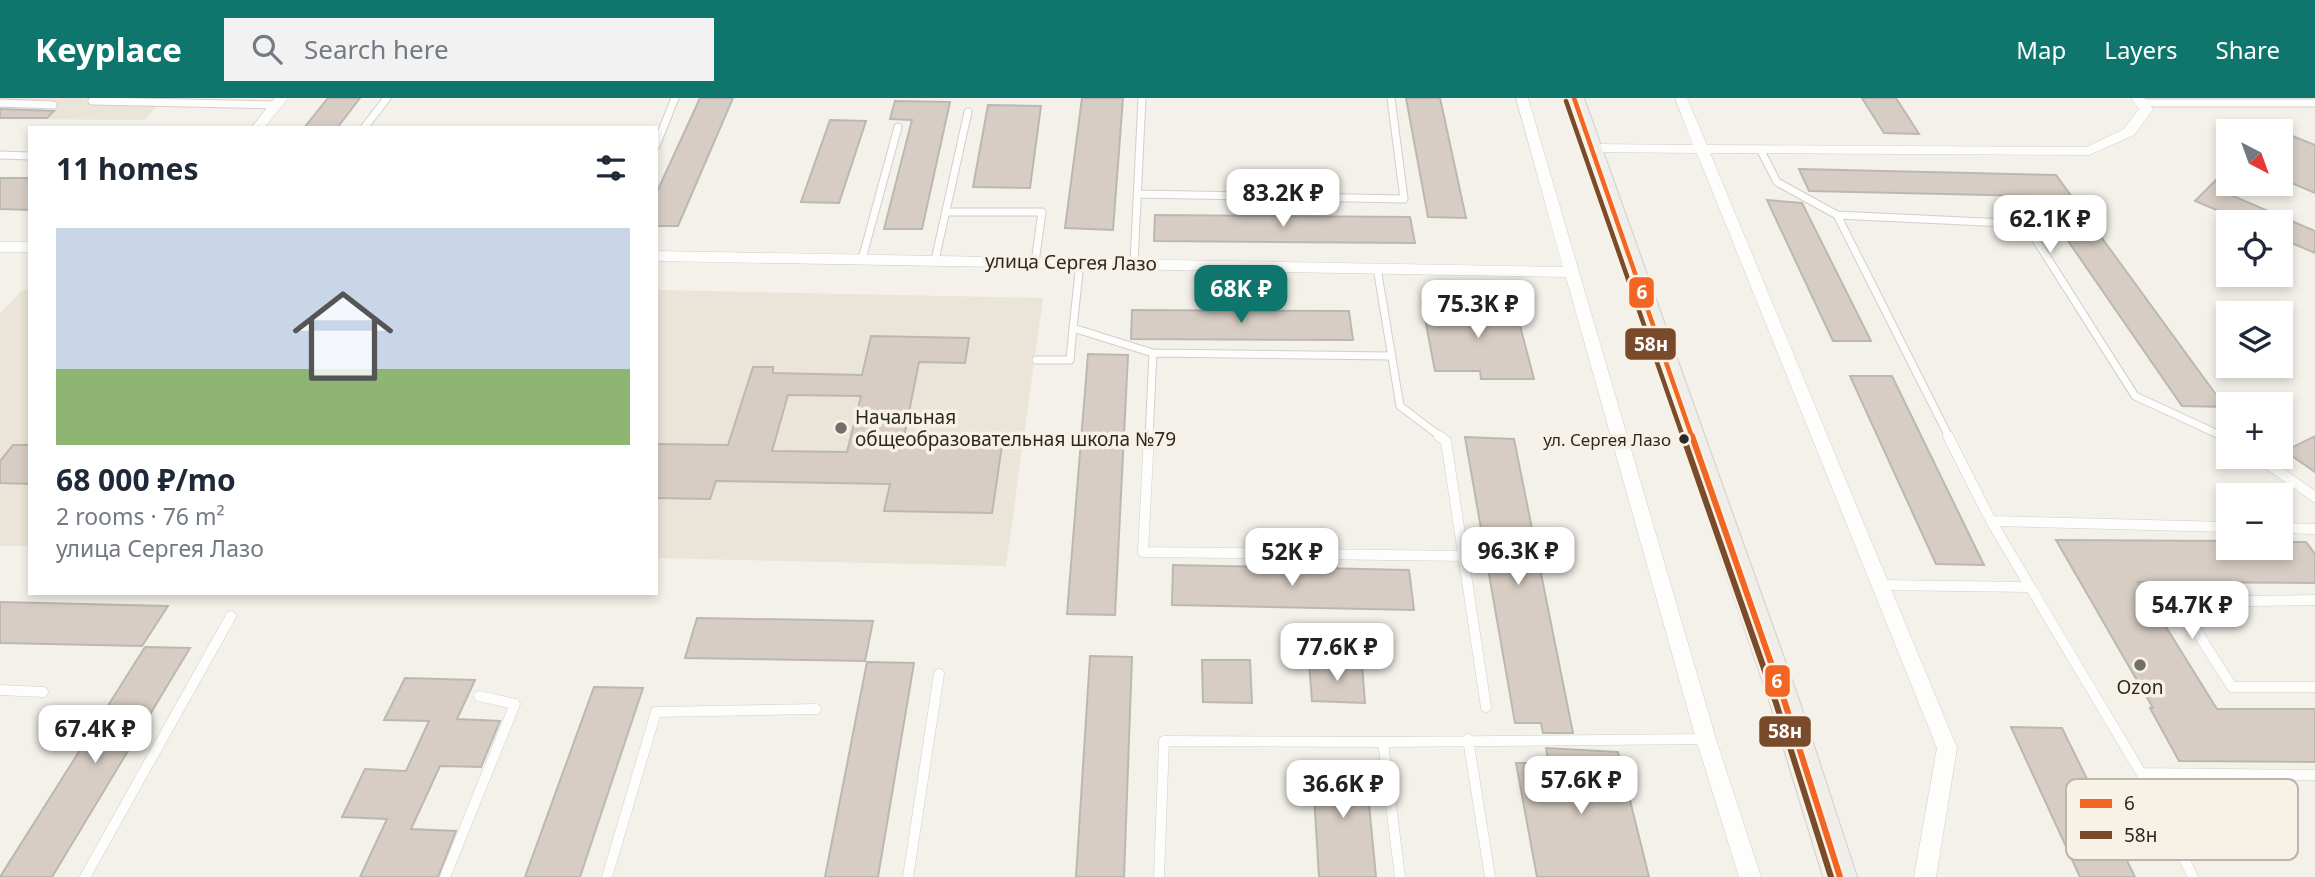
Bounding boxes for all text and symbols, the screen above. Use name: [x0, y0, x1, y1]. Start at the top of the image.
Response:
search box: [224, 18, 714, 81]
text: Keyplace: [35, 27, 182, 72]
icon: search: [248, 30, 286, 68]
text: Search here: [304, 31, 449, 67]
text: Map: [2016, 33, 2066, 66]
text: Layers: [2104, 33, 2178, 66]
text: Share: [2216, 33, 2280, 66]
north arrow: [2216, 119, 2292, 196]
map controls: [2216, 119, 2293, 560]
text: 11 homes: [56, 148, 199, 189]
icon: filters: [592, 149, 630, 187]
pin: 83.2K ₽: [1218, 170, 1348, 229]
text: 83.2K ₽: [1243, 176, 1323, 208]
pin: 62.1K ₽: [1985, 195, 2115, 255]
text: 62.1K ₽: [2010, 202, 2090, 234]
button: locate: [2216, 210, 2293, 287]
street label: улица Сергея Лазо: [985, 248, 1157, 276]
pin: 68K ₽: [1192, 266, 1290, 325]
text: 68K ₽: [1210, 272, 1272, 304]
icon: home: [280, 273, 406, 399]
line badge: 6: [1628, 276, 1655, 309]
text: 6: [1637, 279, 1648, 305]
pin: 75.3K ₽: [1413, 280, 1543, 340]
text: 75.3K ₽: [1438, 287, 1518, 319]
button: layers: [2216, 301, 2293, 378]
line badge: 58н: [1624, 327, 1677, 361]
text: 58н: [1634, 331, 1668, 357]
button: +: [2216, 392, 2293, 469]
place label: Начальная общеобразовательная школа №79: [855, 404, 1176, 452]
marker: Начальная общеобразовательная школа №79: [833, 420, 849, 436]
place label: ул. Сергея Лазо: [1543, 428, 1671, 451]
marker: ул. Сергея Лазо: [1677, 432, 1691, 446]
text: 68 000 ₽/mo: [56, 459, 236, 500]
button: −: [2216, 483, 2293, 560]
text: 2 rooms · 76 m²: [56, 500, 225, 532]
pin: 52K ₽: [1243, 528, 1341, 588]
pin: 96.3K ₽: [1453, 528, 1583, 587]
text: улица Сергея Лазо: [56, 532, 264, 564]
text: 96.3K ₽: [1478, 534, 1558, 566]
text: 52K ₽: [1261, 535, 1323, 567]
pin: 54.7K ₽: [2127, 582, 2257, 641]
text: 54.7K ₽: [2152, 588, 2232, 620]
pin: 77.6K ₽: [1272, 624, 1402, 683]
text: 77.6K ₽: [1297, 630, 1377, 662]
marker: Ozon: [2132, 657, 2148, 673]
line badge: 6: [1764, 664, 1791, 698]
text: 6: [1772, 668, 1783, 694]
place label: Ozon: [2116, 674, 2164, 700]
pin: 67.4K ₽: [30, 706, 160, 765]
text: 67.4K ₽: [55, 712, 135, 744]
line badge: 58н: [1758, 715, 1812, 748]
text: 58н: [1768, 718, 1802, 744]
pin: 57.6K ₽: [1516, 756, 1646, 816]
pin: 36.6K ₽: [1278, 760, 1408, 820]
text: 57.6K ₽: [1541, 763, 1621, 795]
text: 36.6K ₽: [1303, 767, 1383, 799]
legend: [2066, 779, 2298, 860]
text: 6: [2124, 790, 2135, 816]
text: 58н: [2124, 822, 2157, 848]

